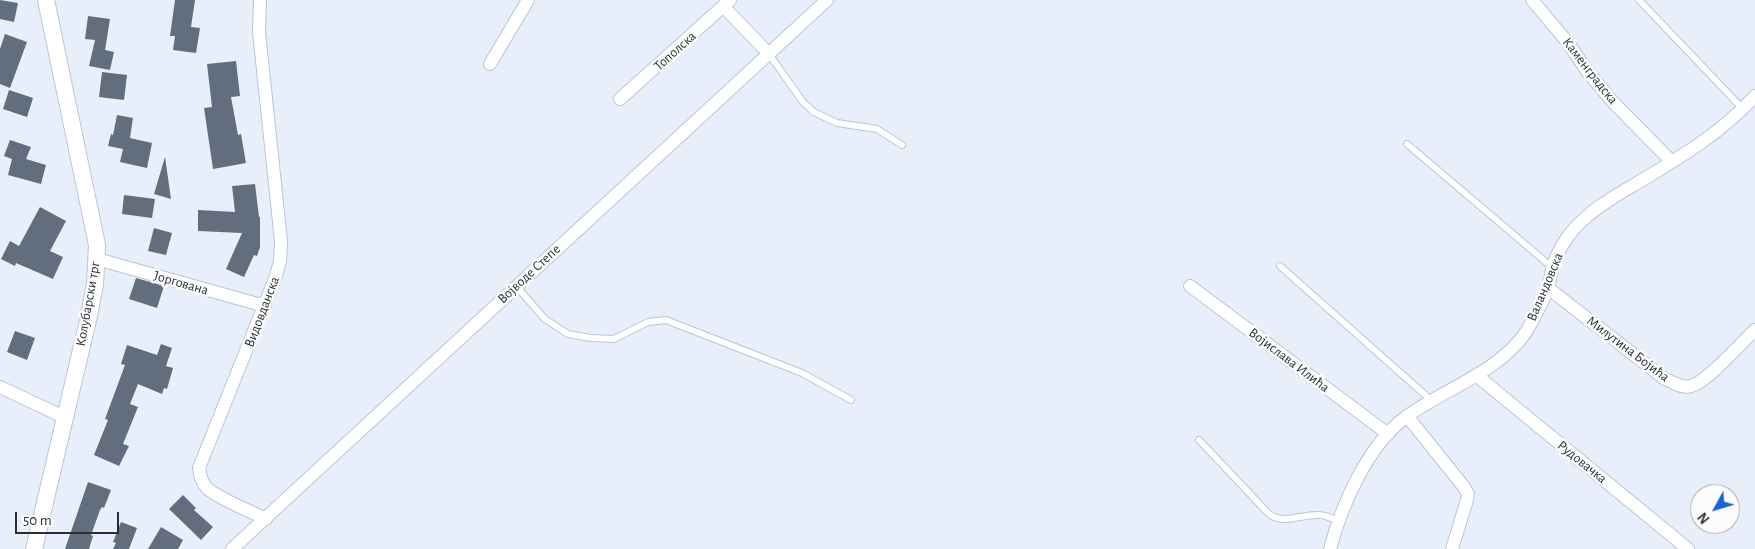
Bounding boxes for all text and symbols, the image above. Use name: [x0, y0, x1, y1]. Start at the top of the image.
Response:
street label: Тополска: [650, 28, 700, 74]
street label: Каменградска: [1559, 34, 1621, 108]
street label: Војводе Степе: [494, 241, 564, 307]
street label: Валандовска: [1523, 250, 1567, 324]
street label: Колубарски трг: [72, 260, 104, 348]
street label: Јоргована: [152, 267, 210, 299]
street label: Видовданска: [241, 274, 283, 350]
street label: Милутина Бојића: [1583, 312, 1673, 386]
street label: Војислава Илића: [1245, 324, 1333, 396]
street label: Рудовачка: [1554, 437, 1610, 487]
north arrow: [1690, 484, 1740, 534]
scale bar: [18, 502, 121, 534]
text: N: [1696, 510, 1713, 526]
text: 50 m: [23, 513, 52, 528]

